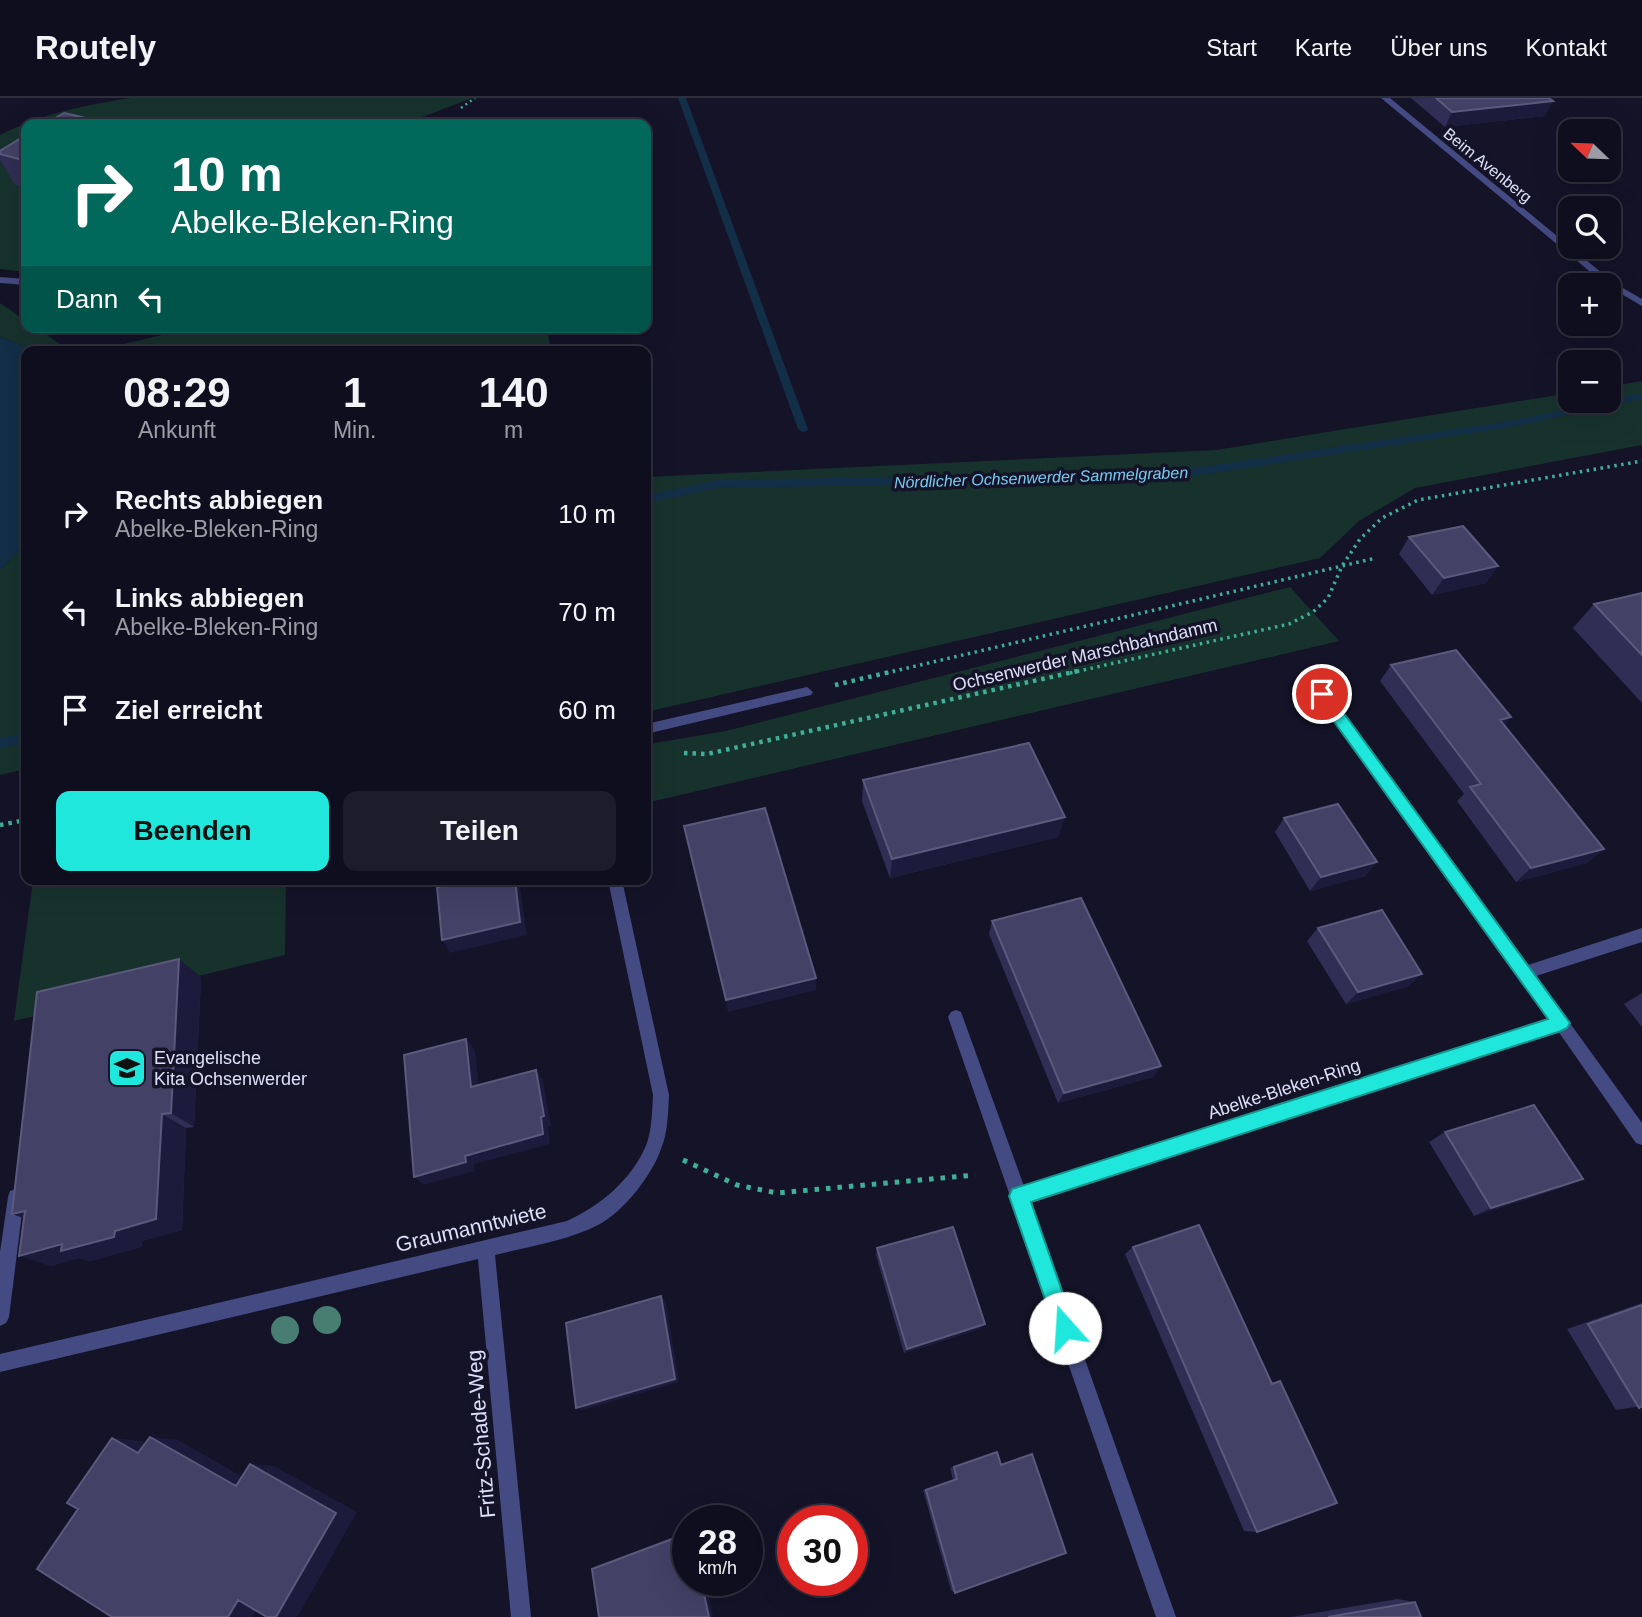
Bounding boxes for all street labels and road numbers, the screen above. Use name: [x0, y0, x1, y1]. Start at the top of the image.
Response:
street label: Beim Avenberg: [1440, 125, 1535, 206]
street label: Ochsenwerder Marschbahndamm: [951, 615, 1219, 695]
street label: Abelke-Bleken-Ring: [1205, 1055, 1363, 1123]
street label: Graumanntwiete: [393, 1199, 549, 1256]
street label: Fritz-Schade-Weg: [462, 1349, 499, 1519]

